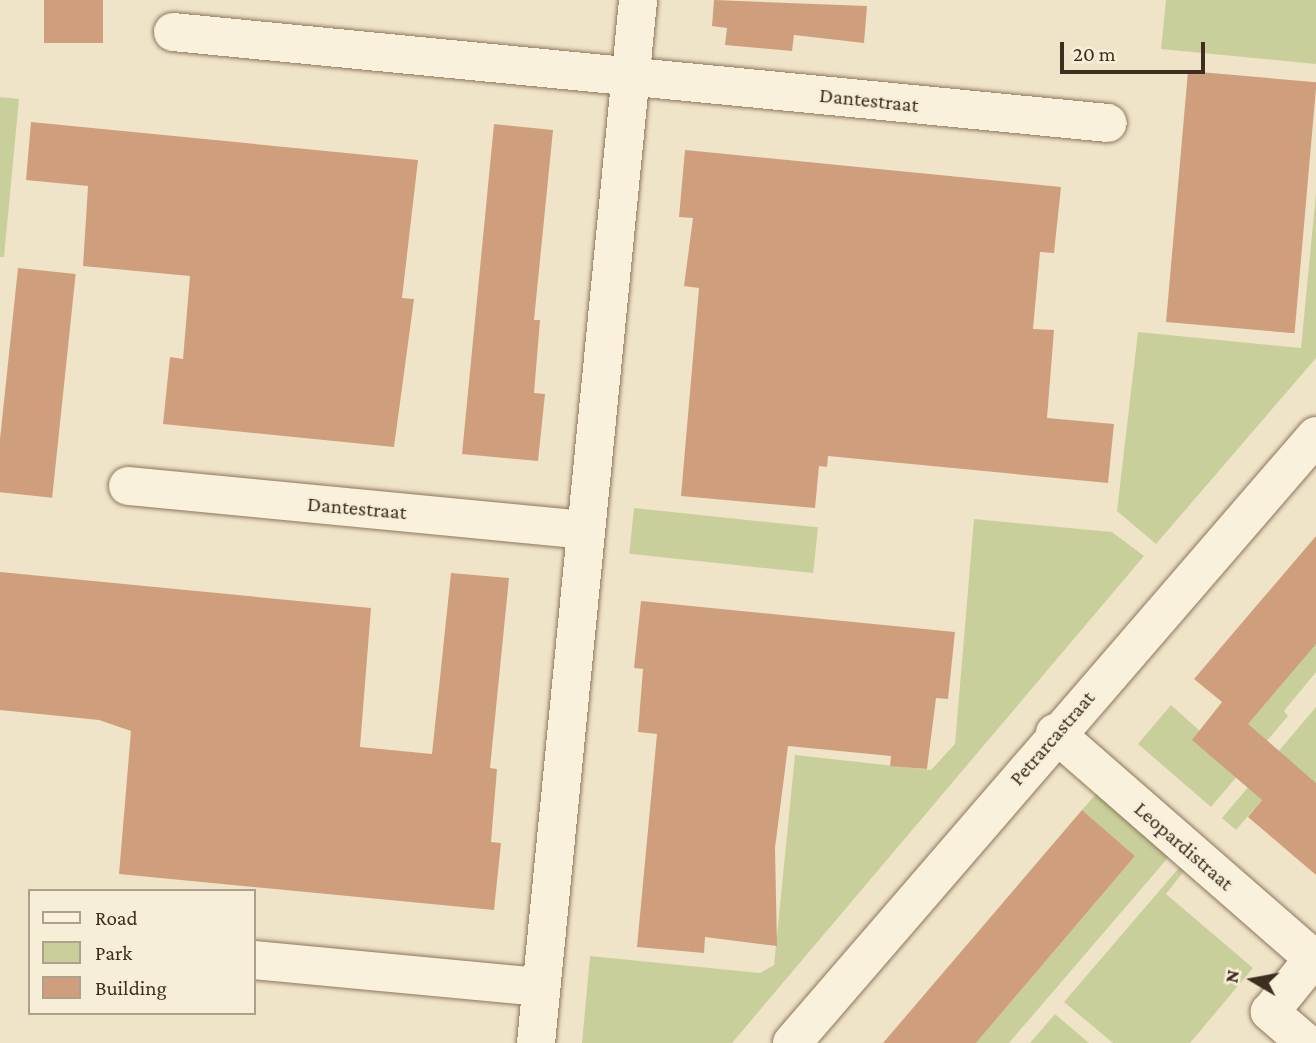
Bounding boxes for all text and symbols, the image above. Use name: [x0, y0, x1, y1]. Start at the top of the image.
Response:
scale bar: [1064, 28, 1209, 72]
text: 20 m: [1073, 42, 1116, 66]
street label: Dantestraat: [818, 82, 920, 118]
street label: Dantestraat: [306, 491, 408, 525]
street label: Petrarcastraat: [1004, 686, 1100, 790]
street label: Leopardistraat: [1129, 796, 1239, 896]
legend: [28, 889, 256, 1015]
text: Road: [95, 906, 138, 930]
text: Park: [95, 941, 132, 965]
north arrow: [1218, 945, 1288, 1015]
text: N: [1220, 968, 1243, 984]
text: Building: [95, 976, 167, 1000]

